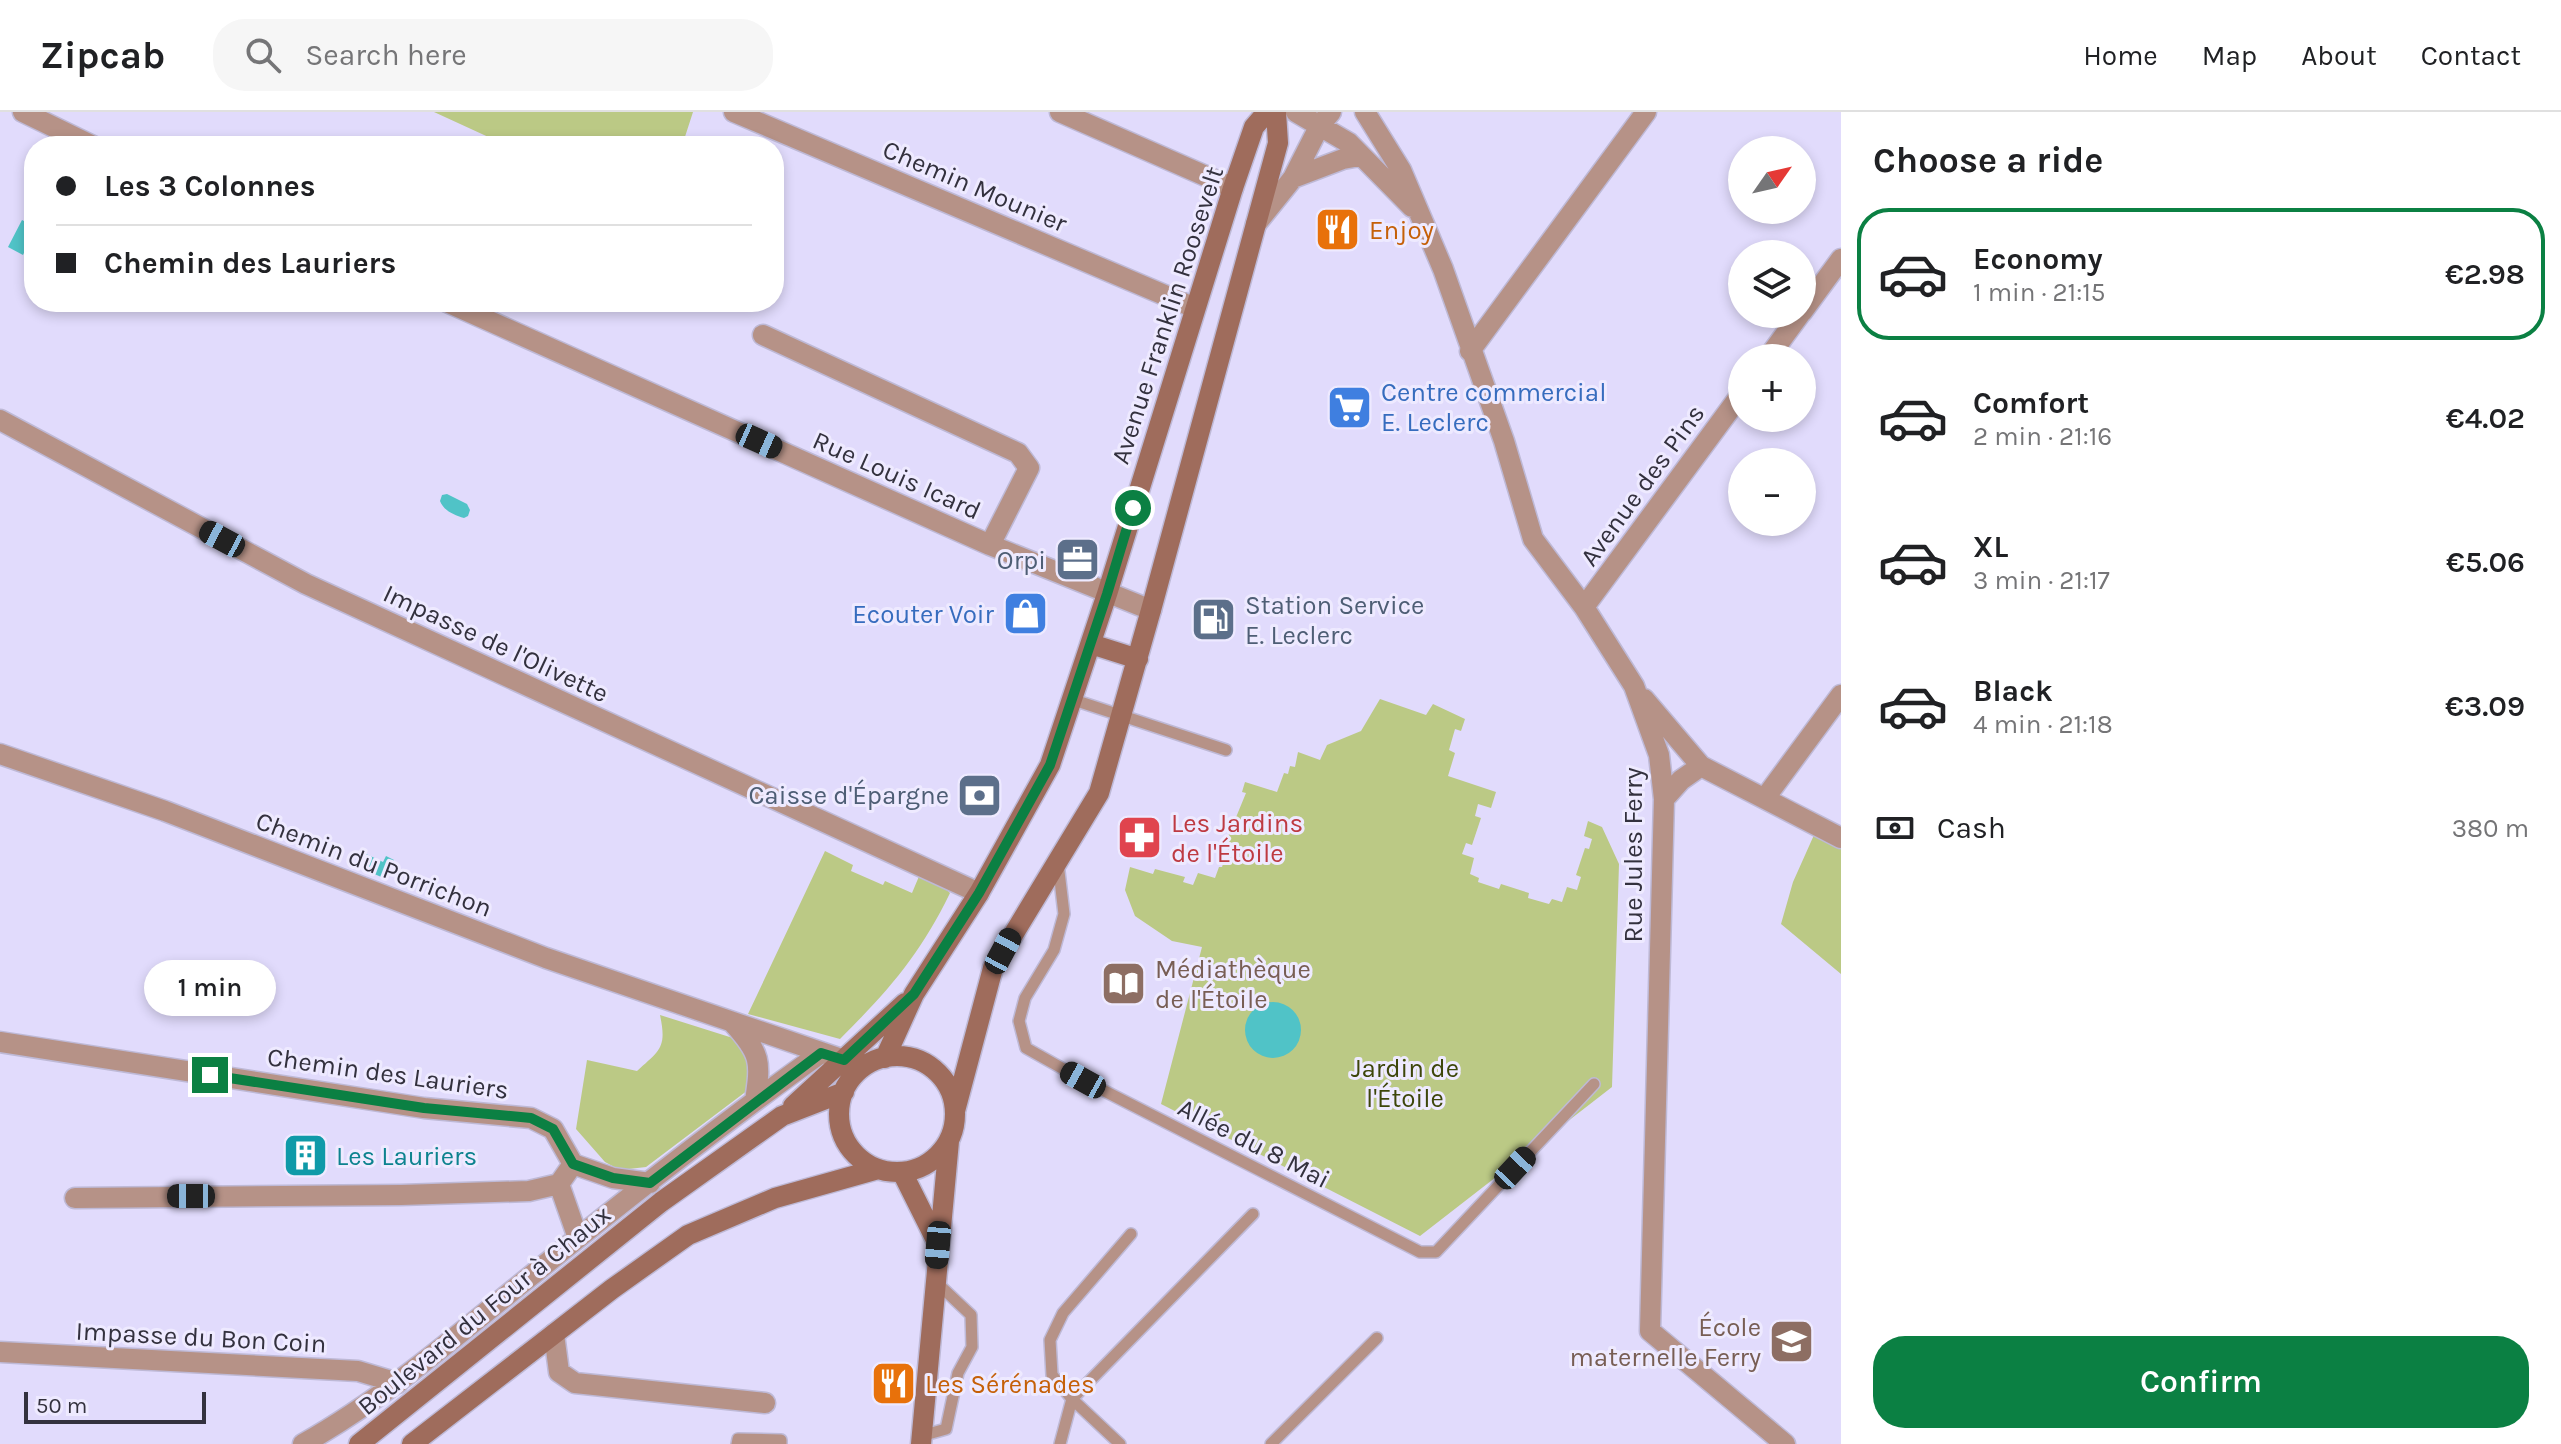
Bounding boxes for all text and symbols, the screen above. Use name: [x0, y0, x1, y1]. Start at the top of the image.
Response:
search box: [213, 19, 773, 91]
text: Zipcab: [40, 33, 165, 78]
icon: search: [241, 33, 285, 77]
text: Search here: [305, 37, 467, 73]
text: Home: [2083, 39, 2158, 72]
text: Map: [2202, 39, 2257, 72]
text: About: [2301, 39, 2377, 72]
text: Contact: [2421, 39, 2521, 72]
street label: Chemin Mounier: [878, 134, 1072, 239]
north arrow: [1728, 136, 1816, 224]
map controls: [1728, 136, 1816, 536]
text: Choose a ride: [1873, 139, 2103, 181]
street label: Avenue Franklin Roosevelt: [1105, 162, 1230, 468]
text: Les 3 Colonnes: [104, 168, 316, 204]
restaurant icon: Enjoy: [1314, 206, 1362, 254]
place label: Enjoy: [1369, 215, 1434, 246]
icon: car: [1877, 238, 1949, 310]
button: layers: [1728, 240, 1816, 328]
text: Economy: [1973, 241, 2103, 277]
text: Chemin des Lauriers: [104, 245, 396, 281]
text: €2.98: [2445, 256, 2525, 292]
text: 1 min · 21:15: [1973, 277, 2105, 308]
button: +: [1728, 344, 1816, 432]
place label: Centre commercial E. Leclerc: [1381, 377, 1606, 438]
icon: car: [1877, 382, 1949, 454]
supermarket icon: Centre commercial E. Leclerc: [1326, 383, 1374, 431]
text: Comfort: [1973, 385, 2089, 421]
street label: Avenue des Pins: [1573, 399, 1711, 572]
text: €4.02: [2446, 400, 2525, 436]
car: [732, 420, 786, 462]
text: 2 min · 21:16: [1973, 421, 2112, 452]
street label: Rue Louis Icard: [808, 425, 986, 526]
button: −: [1728, 448, 1816, 536]
route start: [1115, 490, 1151, 526]
car: [195, 517, 249, 561]
icon: car: [1877, 526, 1949, 598]
text: XL: [1973, 529, 2008, 565]
office icon: Orpi: [1053, 536, 1101, 584]
text: €5.06: [2446, 544, 2525, 580]
place label: Orpi: [997, 545, 1046, 576]
text: 3 min · 21:17: [1973, 565, 2110, 596]
street label: Impasse de l'Olivette: [378, 578, 613, 709]
shop icon: Ecouter Voir: [1001, 590, 1049, 638]
place label: Station Service E. Leclerc: [1245, 590, 1424, 651]
fuel station icon: Station Service E. Leclerc: [1190, 596, 1238, 644]
place label: Ecouter Voir: [852, 599, 995, 630]
icon: car: [1877, 670, 1949, 742]
text: Black: [1973, 673, 2053, 709]
text: €3.09: [2445, 688, 2525, 724]
text: 4 min · 21:18: [1973, 709, 2113, 740]
street label: Rue Jules Ferry: [1618, 767, 1649, 943]
bank icon: Caisse d'Épargne: [956, 771, 1004, 819]
place label: Caisse d'Épargne: [748, 779, 949, 811]
street label: Chemin du Porrichon: [251, 805, 496, 924]
icon: cash: [1873, 806, 1917, 850]
place label: Les Jardins de l'Étoile: [1171, 808, 1303, 869]
text: Cash: [1937, 810, 2006, 846]
text: 380 m: [2452, 813, 2529, 844]
pharmacy icon: Les Jardins de l'Étoile: [1116, 814, 1164, 862]
car: [981, 924, 1025, 978]
place label: Médiathèque de l'Étoile: [1155, 954, 1311, 1015]
callout: 1 min: [144, 959, 276, 1015]
library icon: Médiathèque de l'Étoile: [1100, 960, 1148, 1008]
text: 1 min: [178, 972, 242, 1003]
street label: Chemin des Lauriers: [265, 1041, 511, 1106]
park label: Jardin de l'Étoile: [1351, 1053, 1459, 1114]
route end: [192, 1057, 228, 1093]
car: [1056, 1058, 1110, 1102]
street label: Allée du 8 Mai: [1173, 1092, 1335, 1195]
building icon: Les Lauriers: [281, 1132, 329, 1180]
place label: Les Lauriers: [336, 1141, 477, 1172]
car: [1490, 1142, 1540, 1194]
car: [167, 1184, 215, 1208]
street label: Boulevard du Four à Chaux: [352, 1199, 617, 1422]
car: [924, 1220, 952, 1270]
place label: École maternelle Ferry: [1570, 1311, 1761, 1373]
street label: Impasse du Bon Coin: [75, 1315, 327, 1360]
school or university icon: École maternelle Ferry: [1768, 1318, 1816, 1366]
button: Confirm: [1873, 1336, 2529, 1428]
restaurant icon: Les Sérénades: [870, 1360, 918, 1408]
place label: Les Sérénades: [925, 1369, 1095, 1400]
scale bar: [24, 1388, 206, 1424]
text: 50 m: [36, 1393, 87, 1419]

